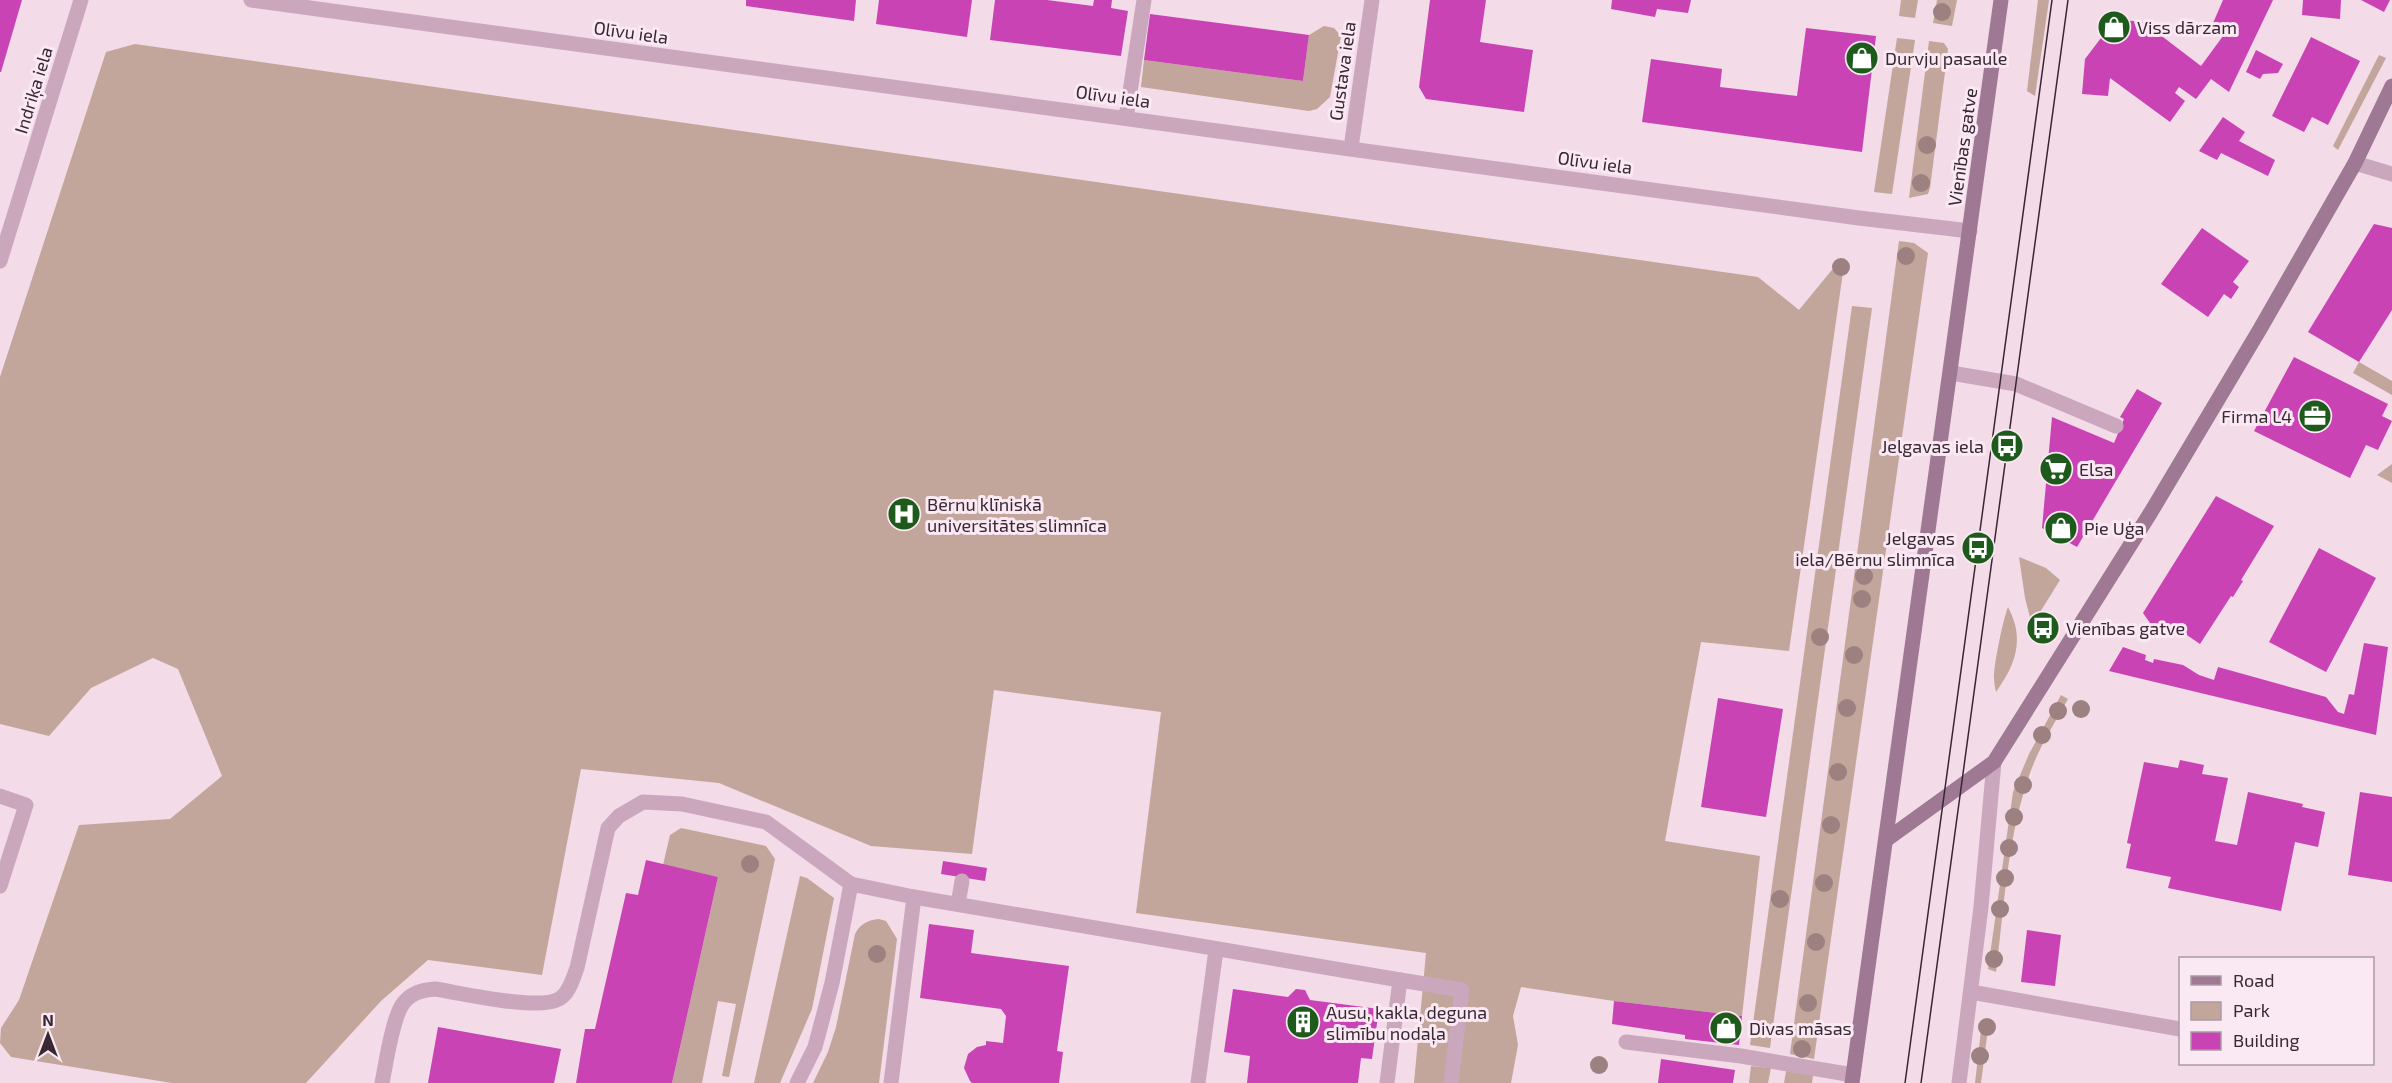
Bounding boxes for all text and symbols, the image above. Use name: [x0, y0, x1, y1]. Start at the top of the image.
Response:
shop icon: Viss dārzam: [2096, 9, 2132, 45]
street label: Olīvu iela: [592, 16, 670, 48]
place label: Viss dārzam: [2137, 16, 2237, 38]
street label: Gustava iela: [1324, 20, 1360, 122]
shop icon: Durvju pasaule: [1844, 40, 1880, 76]
street label: Indriķa iela: [9, 44, 58, 136]
place label: Durvju pasaule: [1885, 47, 2007, 69]
street label: Olīvu iela: [1074, 80, 1152, 112]
street label: Vienības gatve: [1943, 86, 1981, 208]
street label: Olīvu iela: [1556, 146, 1634, 178]
office icon: Firma L4: [2297, 398, 2333, 434]
place label: Firma L4: [2221, 405, 2292, 427]
bus stop icon: Jelgavas iela: [1989, 428, 2025, 464]
place label: Jelgavas iela: [1881, 435, 1984, 457]
supermarket icon: Elsa: [2038, 451, 2074, 487]
place label: Elsa: [2079, 458, 2113, 480]
place label: Bērnu klīniskā universitātes slimnīca: [927, 493, 1107, 536]
hospital icon: Bērnu klīniskā universitātes slimnīca: [886, 496, 922, 532]
shop icon: Pie Uģa: [2043, 510, 2079, 546]
place label: Pie Uģa: [2084, 517, 2144, 539]
place label: Jelgavas iela/Bērnu slimnīca: [1795, 527, 1955, 570]
bus stop icon: Jelgavas iela/Bērnu slimnīca: [1960, 530, 1996, 566]
bus stop icon: Vienības gatve: [2025, 610, 2061, 646]
place label: Vienības gatve: [2066, 617, 2185, 639]
legend: [2179, 957, 2374, 1065]
text: Road: [2233, 969, 2274, 991]
text: Park: [2233, 999, 2270, 1021]
place label: Ausu, kakla, deguna slimību nodaļa: [1326, 1001, 1487, 1045]
building icon: Ausu, kakla, deguna slimību nodaļa: [1285, 1004, 1321, 1040]
north arrow: [18, 1005, 78, 1065]
text: N: [42, 1010, 54, 1029]
shop icon: Divas māsas: [1708, 1010, 1744, 1046]
place label: Divas māsas: [1749, 1017, 1852, 1039]
text: Building: [2233, 1029, 2300, 1051]

